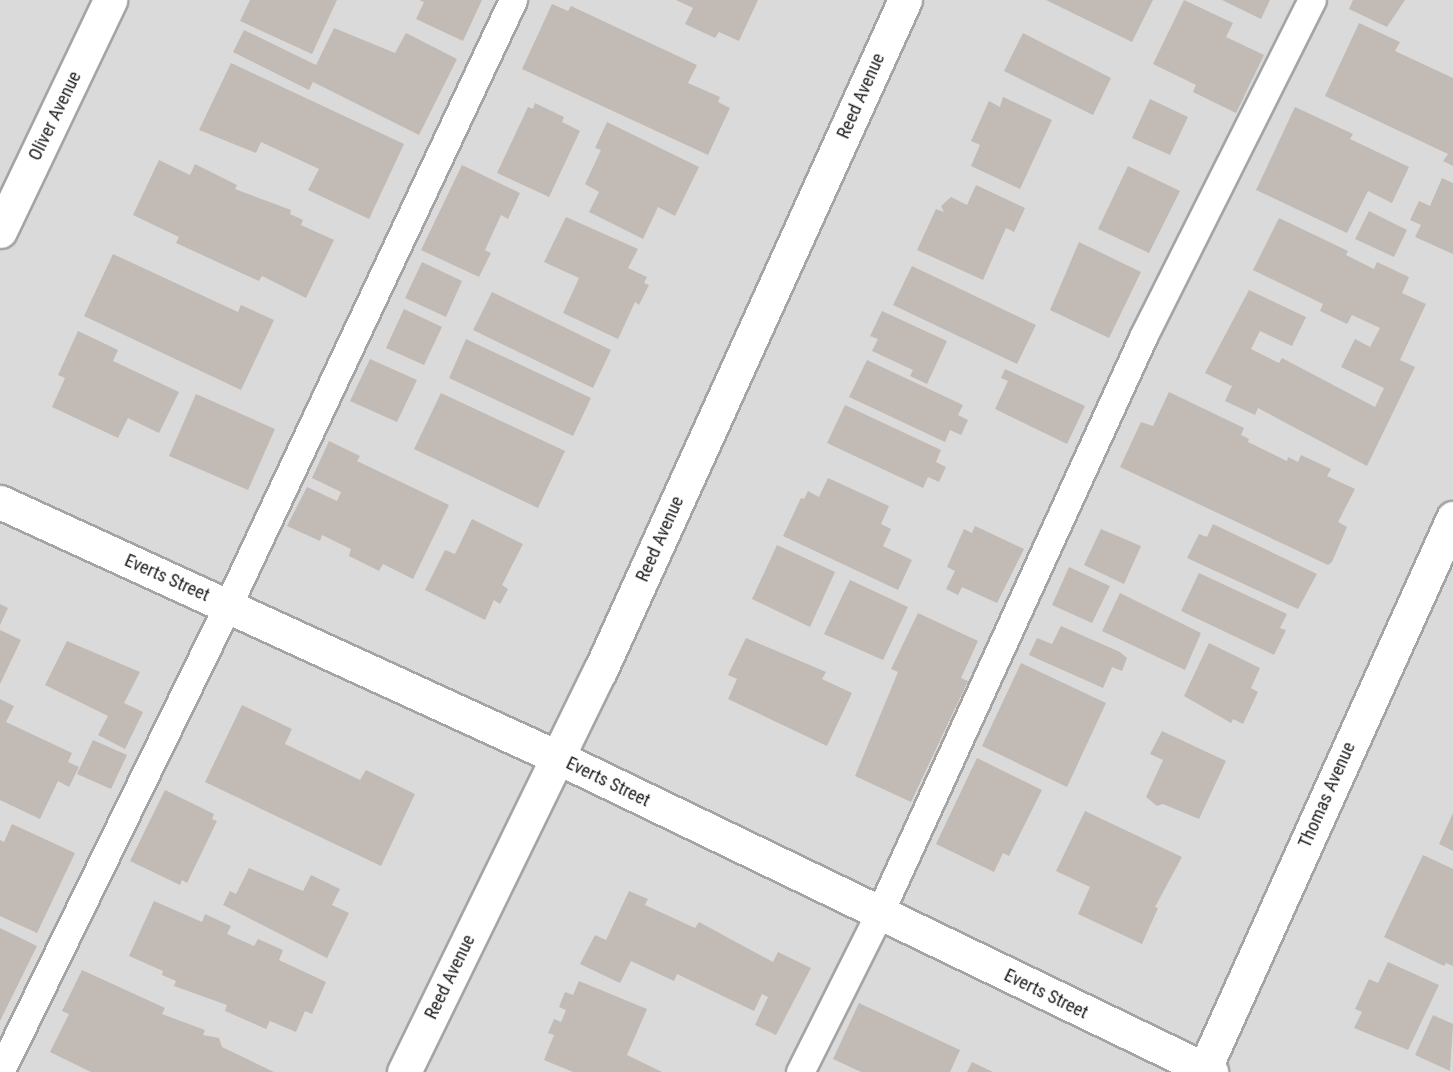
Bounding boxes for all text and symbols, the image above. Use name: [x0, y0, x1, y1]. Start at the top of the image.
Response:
street label: Reed Avenue: [833, 50, 889, 142]
street label: Oliver Avenue: [24, 68, 86, 164]
street label: Reed Avenue: [632, 493, 688, 585]
street label: Everts Street: [121, 550, 213, 606]
street label: Thomas Avenue: [1294, 739, 1360, 851]
street label: Everts Street: [563, 752, 653, 812]
street label: Reed Avenue: [420, 931, 480, 1023]
street label: Everts Street: [1001, 964, 1091, 1024]

